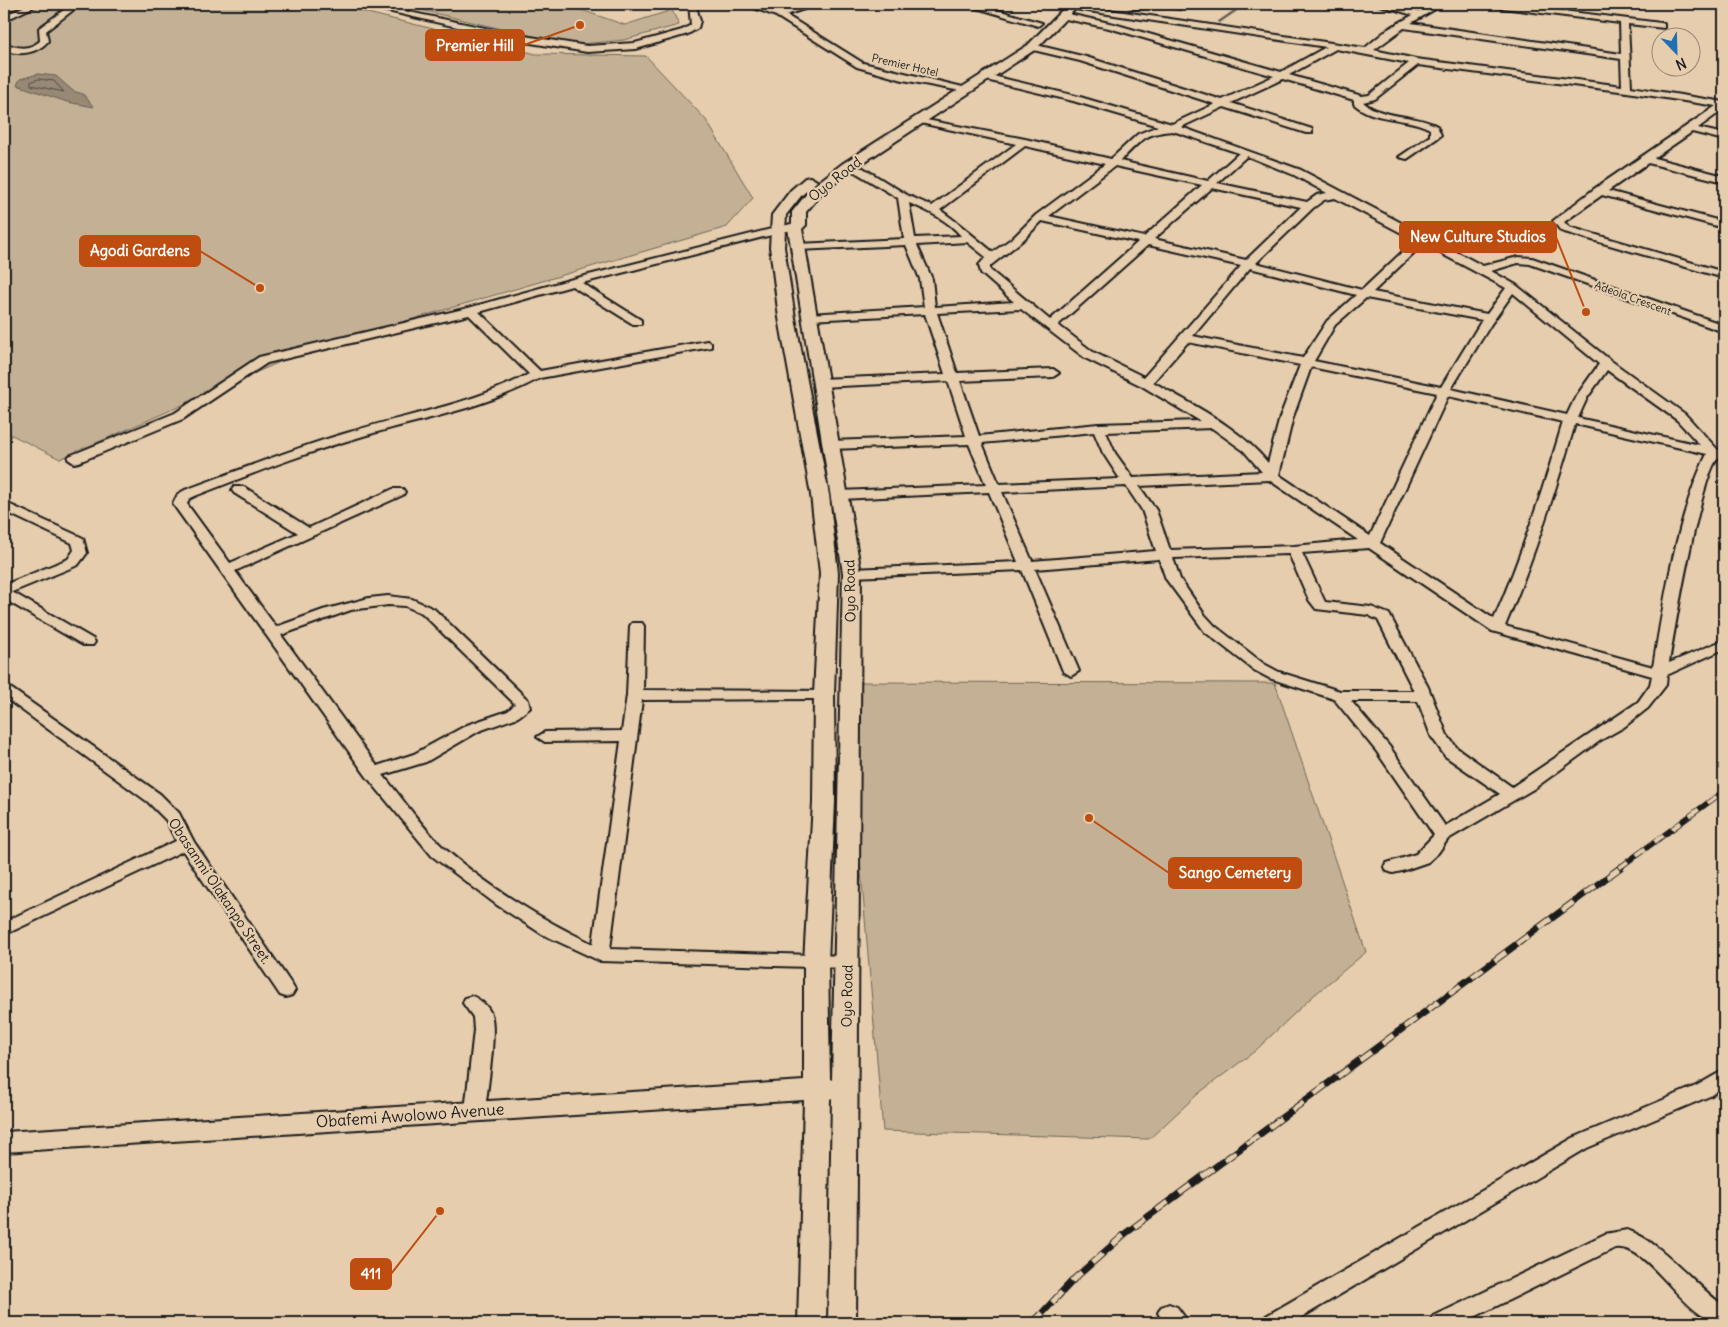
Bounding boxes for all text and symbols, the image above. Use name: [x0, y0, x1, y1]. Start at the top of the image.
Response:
north arrow: [1650, 28, 1700, 78]
callout: Premier Hill: [426, 30, 524, 60]
text: Premier Hill: [436, 36, 514, 55]
street label: Premier Hotel: [870, 51, 940, 79]
text: N: [1673, 54, 1689, 74]
street label: Oyo Road: [805, 153, 865, 205]
callout: New Culture Studios: [1400, 222, 1556, 252]
text: New Culture Studios: [1410, 227, 1546, 246]
callout: Agodi Gardens: [80, 236, 200, 266]
text: Agodi Gardens: [90, 241, 190, 261]
street label: Adeola Crescent: [1593, 278, 1673, 318]
street label: Oyo Road: [840, 559, 860, 623]
street label: Obasanmi Olakanpo Street.: [164, 815, 276, 968]
callout: Sango Cemetery: [1169, 858, 1301, 888]
text: Sango Cemetery: [1179, 863, 1291, 883]
street label: Oyo Road: [837, 964, 857, 1028]
street label: Obafemi Awolowo Avenue: [315, 1098, 505, 1132]
callout: 411: [351, 1259, 391, 1289]
text: 411: [361, 1264, 381, 1283]

